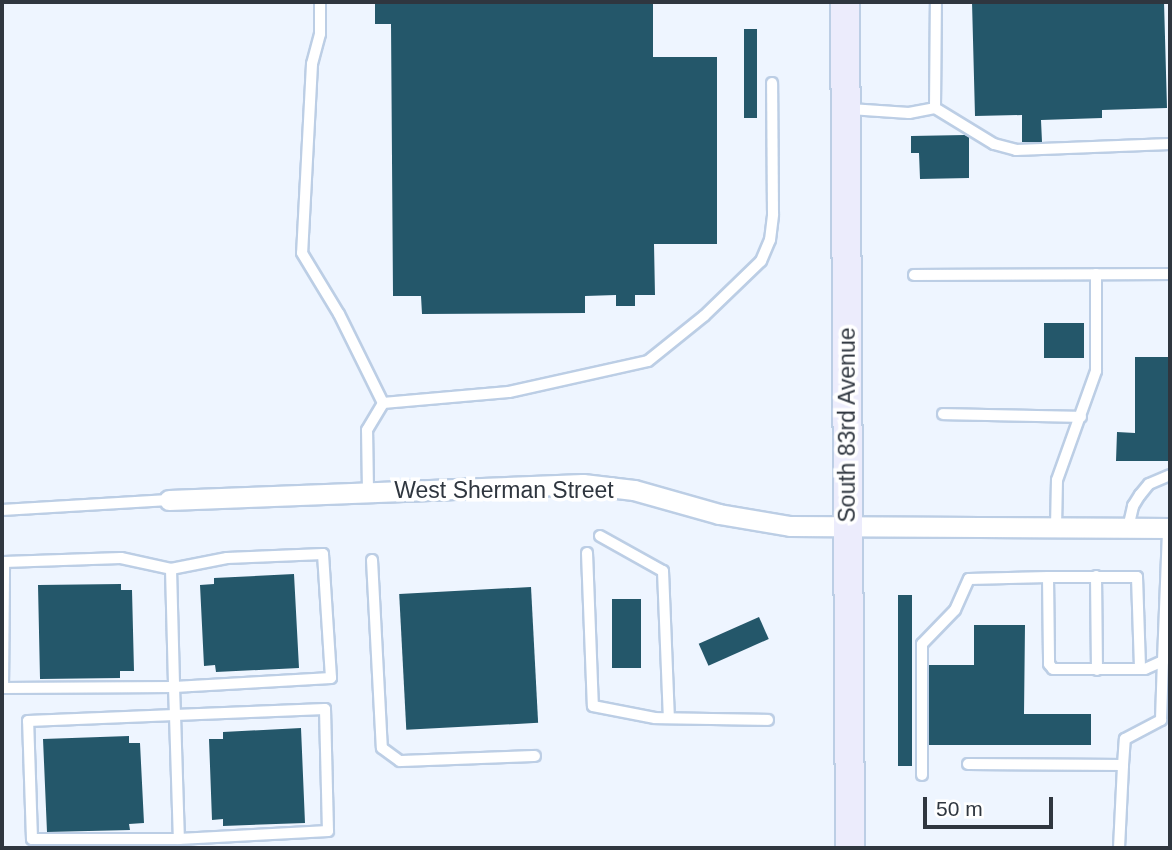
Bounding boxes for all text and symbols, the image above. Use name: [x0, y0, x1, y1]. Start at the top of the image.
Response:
street label: South 83rd Avenue: [833, 327, 861, 523]
street label: West Sherman Street: [394, 476, 614, 504]
scale bar: [927, 784, 1056, 828]
text: 50 m: [936, 797, 983, 820]

